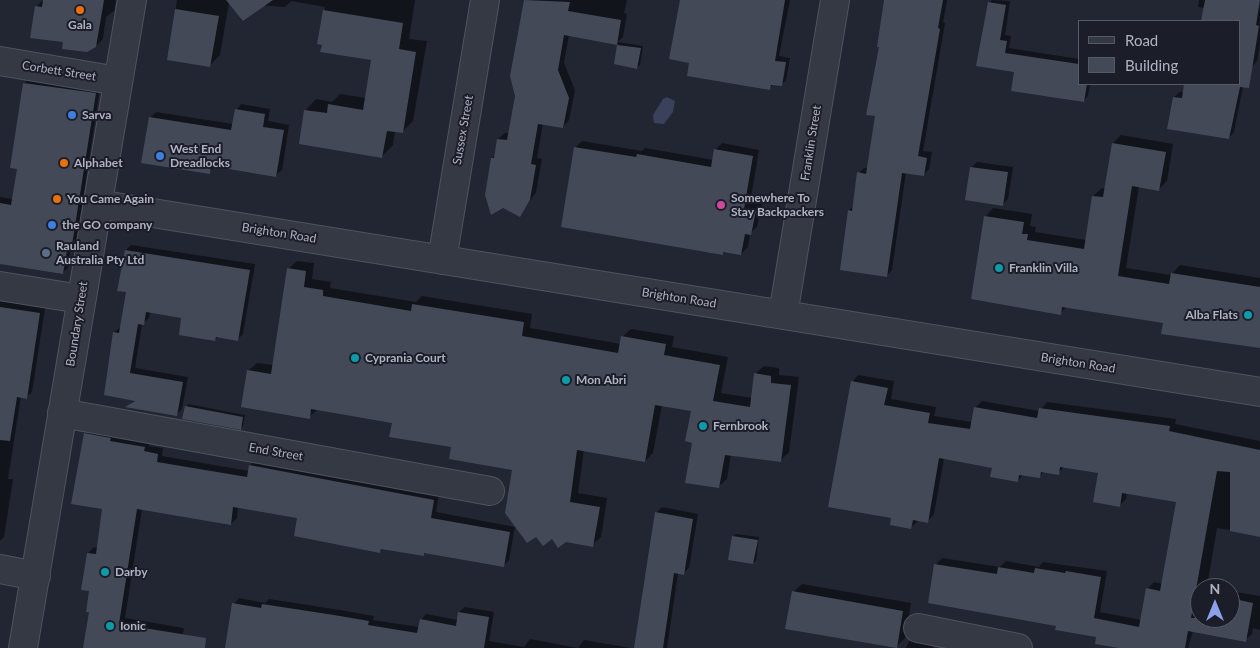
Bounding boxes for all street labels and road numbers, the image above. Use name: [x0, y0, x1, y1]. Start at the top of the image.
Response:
street label: Corbett Street: [21, 58, 97, 84]
street label: Sussex Street: [450, 94, 476, 166]
street label: Franklin Street: [798, 104, 824, 182]
street label: Brighton Road: [241, 220, 317, 246]
street label: Boundary Street: [63, 281, 91, 367]
street label: Brighton Road: [641, 285, 717, 311]
street label: Brighton Road: [1040, 350, 1116, 376]
street label: End Street: [248, 440, 304, 464]

